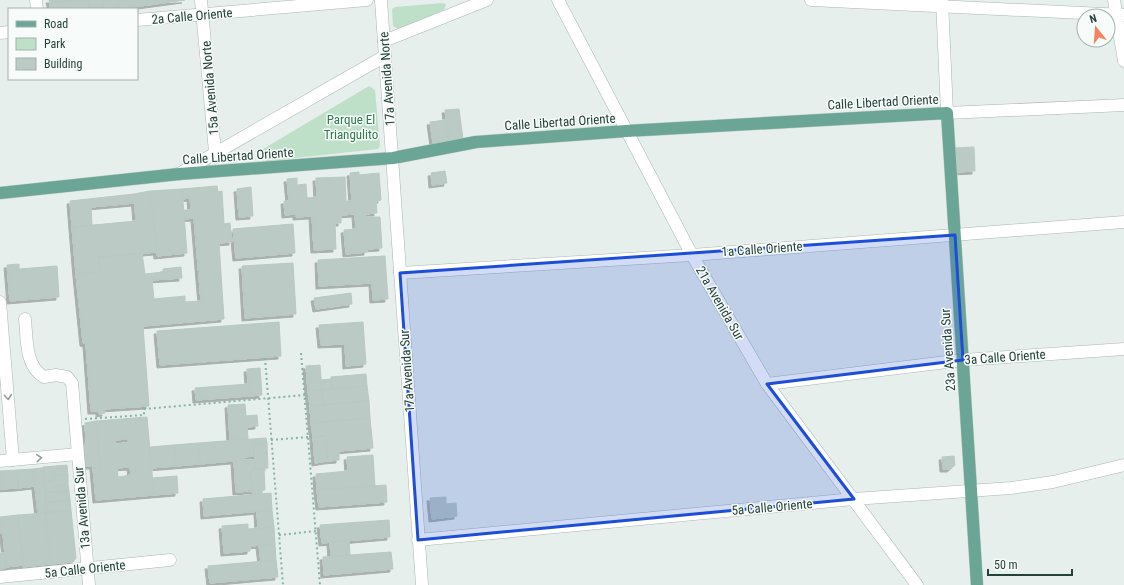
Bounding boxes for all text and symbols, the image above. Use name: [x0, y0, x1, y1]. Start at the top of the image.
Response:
street label: 2a Calle Oriente: [151, 5, 233, 27]
legend: [8, 8, 138, 80]
north arrow: [1076, 8, 1116, 48]
text: N: [1088, 12, 1099, 26]
text: Road: [44, 17, 68, 31]
street label: 17a Avenida Norte: [376, 31, 398, 127]
text: Park: [44, 37, 66, 51]
street label: 15a Avenida Norte: [198, 40, 222, 136]
text: Building: [44, 57, 82, 71]
street label: Calle Libertad Oriente: [827, 92, 939, 112]
street label: Calle Libertad Oriente: [504, 111, 616, 133]
park label: Parque El Triangulito: [324, 112, 378, 142]
street label: Calle Libertad Oriente: [182, 145, 294, 167]
street label: 1a Calle Oriente: [721, 239, 803, 259]
street label: 21a Avenida Sur: [693, 263, 747, 343]
street label: 23a Avenida Sur: [938, 308, 958, 392]
street label: 17a Avenida Sur: [397, 329, 417, 413]
street label: 3a Calle Oriente: [964, 347, 1046, 367]
one-way arrow: [3, 394, 12, 400]
one-way arrow: [36, 453, 42, 462]
street label: 13a Avenida Sur: [71, 466, 93, 550]
street label: 5a Calle Oriente: [731, 496, 813, 518]
scale bar: [988, 551, 1072, 577]
street label: 5a Calle Oriente: [44, 557, 126, 581]
text: 50 m: [994, 558, 1018, 572]

